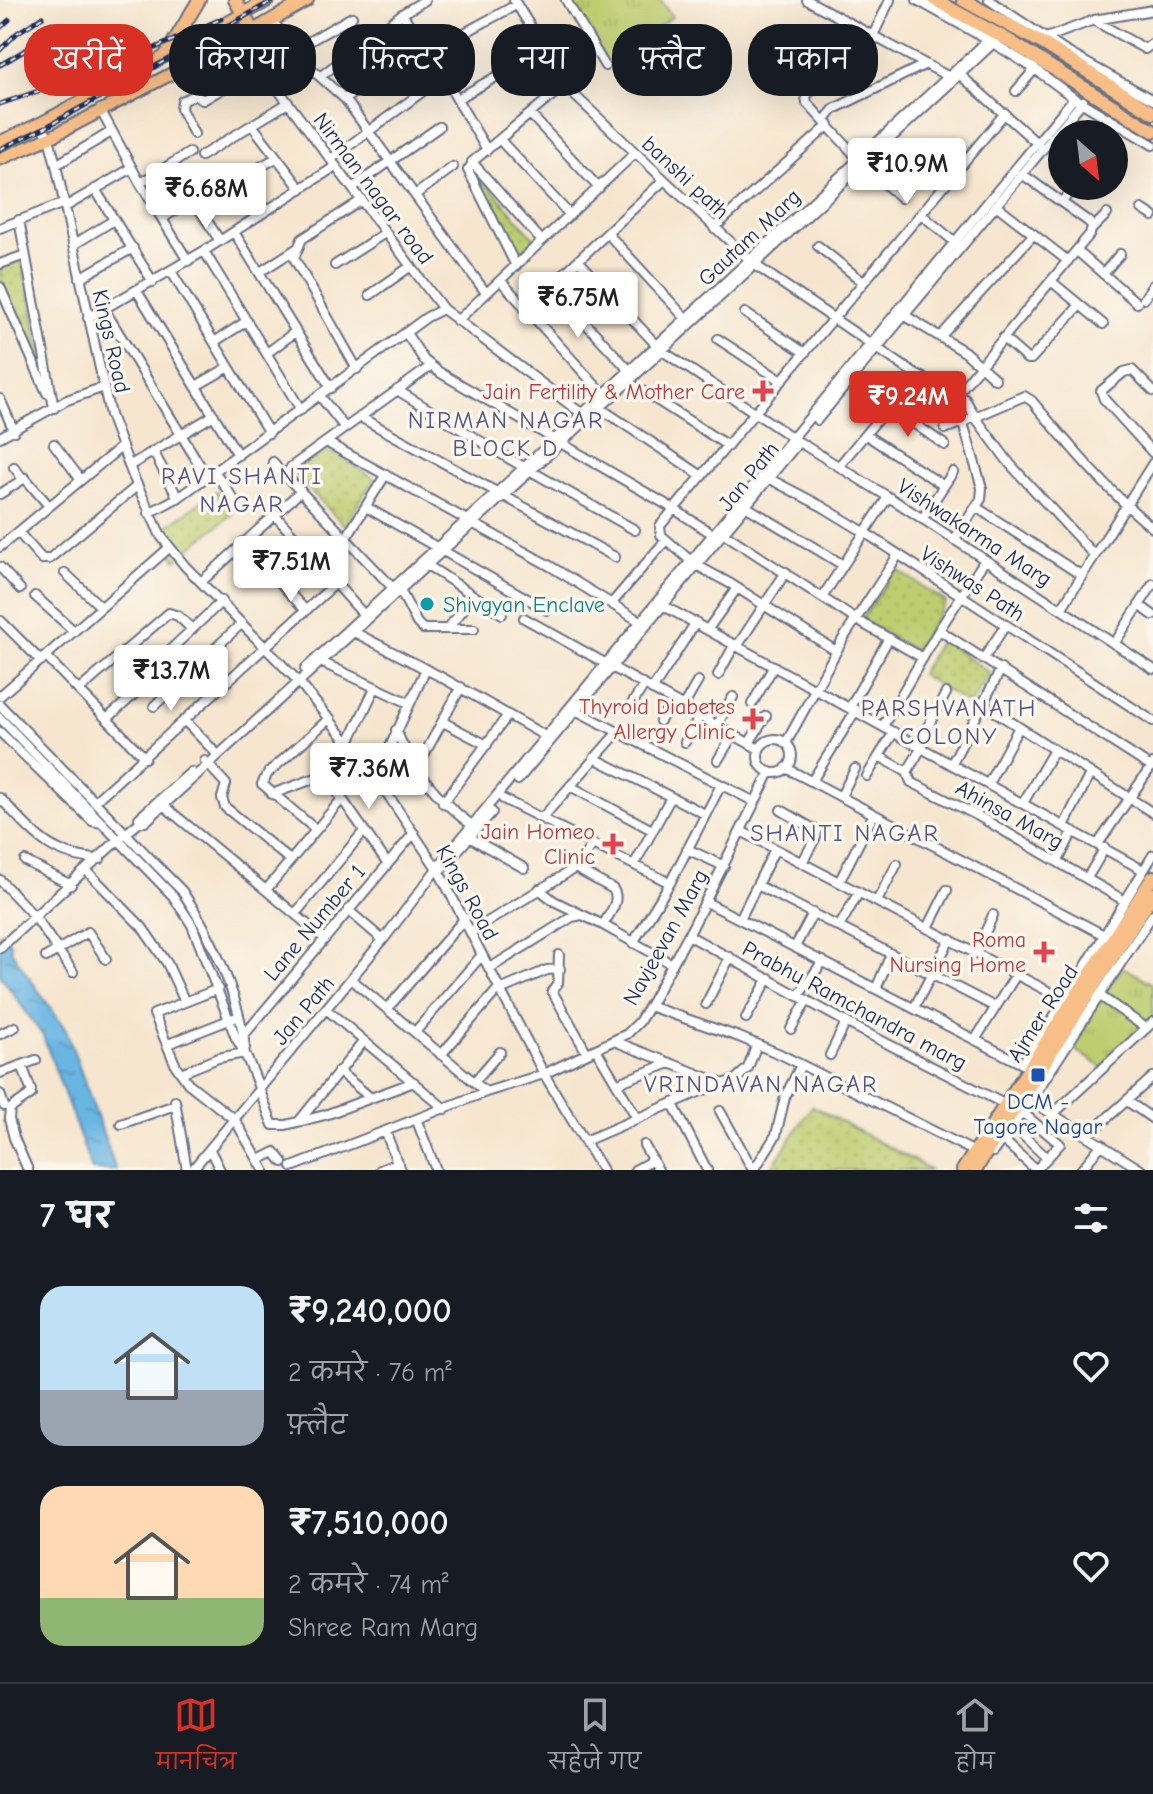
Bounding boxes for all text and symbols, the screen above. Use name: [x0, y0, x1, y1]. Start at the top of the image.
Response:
chip: खरीदें: [24, 24, 153, 96]
chip: किराया: [169, 24, 316, 96]
chip: फ़िल्टर: [332, 24, 475, 96]
chip: नया: [491, 24, 596, 96]
chip: फ़्लैट: [612, 24, 732, 96]
chip: मकान: [748, 24, 878, 96]
street label: Nirman nagar road: [308, 108, 439, 269]
north arrow: [1048, 120, 1128, 200]
map controls: [1048, 120, 1128, 200]
street label: banshi path: [636, 131, 734, 225]
pin: ₹10.9M: [842, 138, 972, 206]
text: ₹10.9M: [866, 149, 948, 179]
pin: ₹6.68M: [141, 163, 271, 231]
text: ₹6.68M: [164, 174, 248, 204]
street label: Gautam Marg: [693, 184, 806, 292]
pin: ₹6.75M: [513, 272, 643, 340]
text: ₹6.75M: [537, 283, 619, 313]
street label: Kings Road: [87, 287, 136, 395]
pin: ₹9.24M: [843, 371, 973, 439]
place label: Jain Fertility & Mother Care: [483, 379, 745, 405]
marker: Jain Fertility & Mother Care: [752, 380, 774, 402]
text: ₹9.24M: [867, 382, 949, 412]
district label: NIRMAN NAGAR BLOCK D: [408, 406, 604, 462]
street label: Jan Path: [713, 437, 785, 517]
district label: RAVI SHANTI NAGAR: [161, 462, 323, 518]
street label: Vishwakarma Marg: [893, 473, 1056, 592]
pin: ₹7.51M: [226, 536, 356, 604]
street label: Vishwas Path: [915, 540, 1030, 627]
text: ₹7.51M: [251, 547, 331, 577]
place label: Shivgyan Enclave: [443, 592, 605, 618]
marker: Shivgyan Enclave: [418, 595, 436, 613]
pin: ₹13.7M: [106, 645, 236, 713]
text: ₹13.7M: [132, 656, 210, 686]
place label: Thyroid Diabetes Allergy Clinic: [579, 694, 735, 745]
district label: PARSHVANATH COLONY: [861, 694, 1037, 750]
marker: Thyroid Diabetes Allergy Clinic: [742, 708, 764, 730]
pin: ₹7.36M: [304, 743, 434, 811]
text: ₹7.36M: [328, 754, 410, 784]
street label: Ahinsa Marg: [951, 775, 1068, 855]
place label: Jain Homeo Clinic: [481, 819, 595, 870]
district label: SHANTI NAGAR: [750, 819, 940, 847]
marker: Jain Homeo Clinic: [602, 833, 624, 855]
street label: Kings Road: [430, 840, 504, 945]
street label: Lane Number 1: [259, 859, 371, 986]
street label: Navjeevan Marg: [618, 865, 714, 1010]
place label: Roma Nursing Home: [889, 927, 1026, 978]
street label: Prabhu Ramchandra marg: [738, 936, 971, 1076]
marker: Roma Nursing Home: [1033, 941, 1055, 963]
street label: Ajmer Road: [1002, 960, 1084, 1067]
street label: Jan Path: [268, 971, 340, 1050]
marker: DCM - Tagore Nagar: [1029, 1066, 1047, 1084]
district label: VRINDAVAN NAGAR: [644, 1070, 878, 1098]
place label: DCM - Tagore Nagar: [974, 1089, 1102, 1140]
text: 7 घर: [40, 1196, 113, 1236]
icon: filters: [1069, 1196, 1113, 1240]
text: ₹9,240,000: [288, 1291, 452, 1331]
icon: home: [104, 1318, 200, 1414]
icon: heart: [1069, 1344, 1113, 1388]
text: 2 कमरे · 76 m²: [288, 1358, 452, 1388]
text: फ़्लैट: [288, 1411, 347, 1441]
text: ₹7,510,000: [288, 1503, 449, 1543]
icon: home: [104, 1518, 200, 1614]
icon: heart: [1069, 1544, 1113, 1588]
text: 2 कमरे · 74 m²: [288, 1570, 448, 1600]
text: Shree Ram Marg: [288, 1613, 478, 1643]
tab: मानचित्र: [156, 1693, 237, 1786]
tab: सहेजे गए: [548, 1693, 641, 1786]
tab: होम: [953, 1693, 997, 1786]

